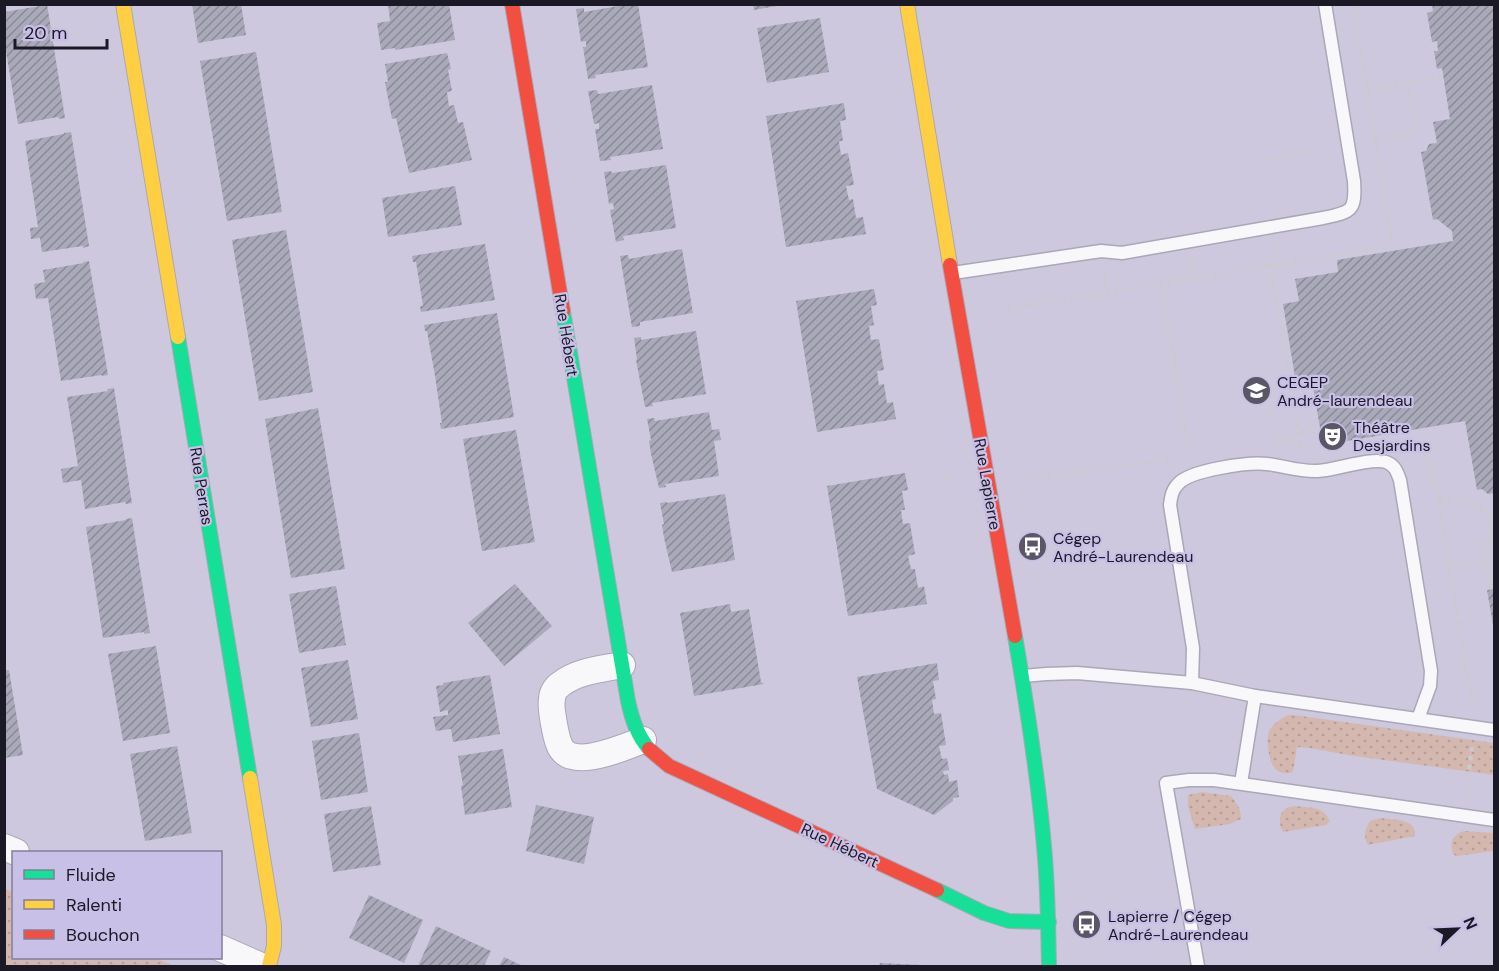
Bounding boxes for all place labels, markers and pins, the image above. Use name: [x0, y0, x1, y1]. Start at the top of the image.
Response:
place label: CEGEP André-laurendeau: [1277, 372, 1413, 411]
school or university icon: CEGEP André-laurendeau: [1240, 375, 1272, 407]
place label: Théâtre Desjardins: [1353, 417, 1430, 456]
theatre icon: Théâtre Desjardins: [1316, 420, 1348, 452]
place label: Cégep André-Laurendeau: [1053, 528, 1193, 567]
bus stop icon: Cégep André-Laurendeau: [1016, 531, 1048, 563]
place label: Lapierre / Cégep André-Laurendeau: [1108, 906, 1248, 945]
bus stop icon: Lapierre / Cégep André-Laurendeau: [1071, 909, 1103, 941]

